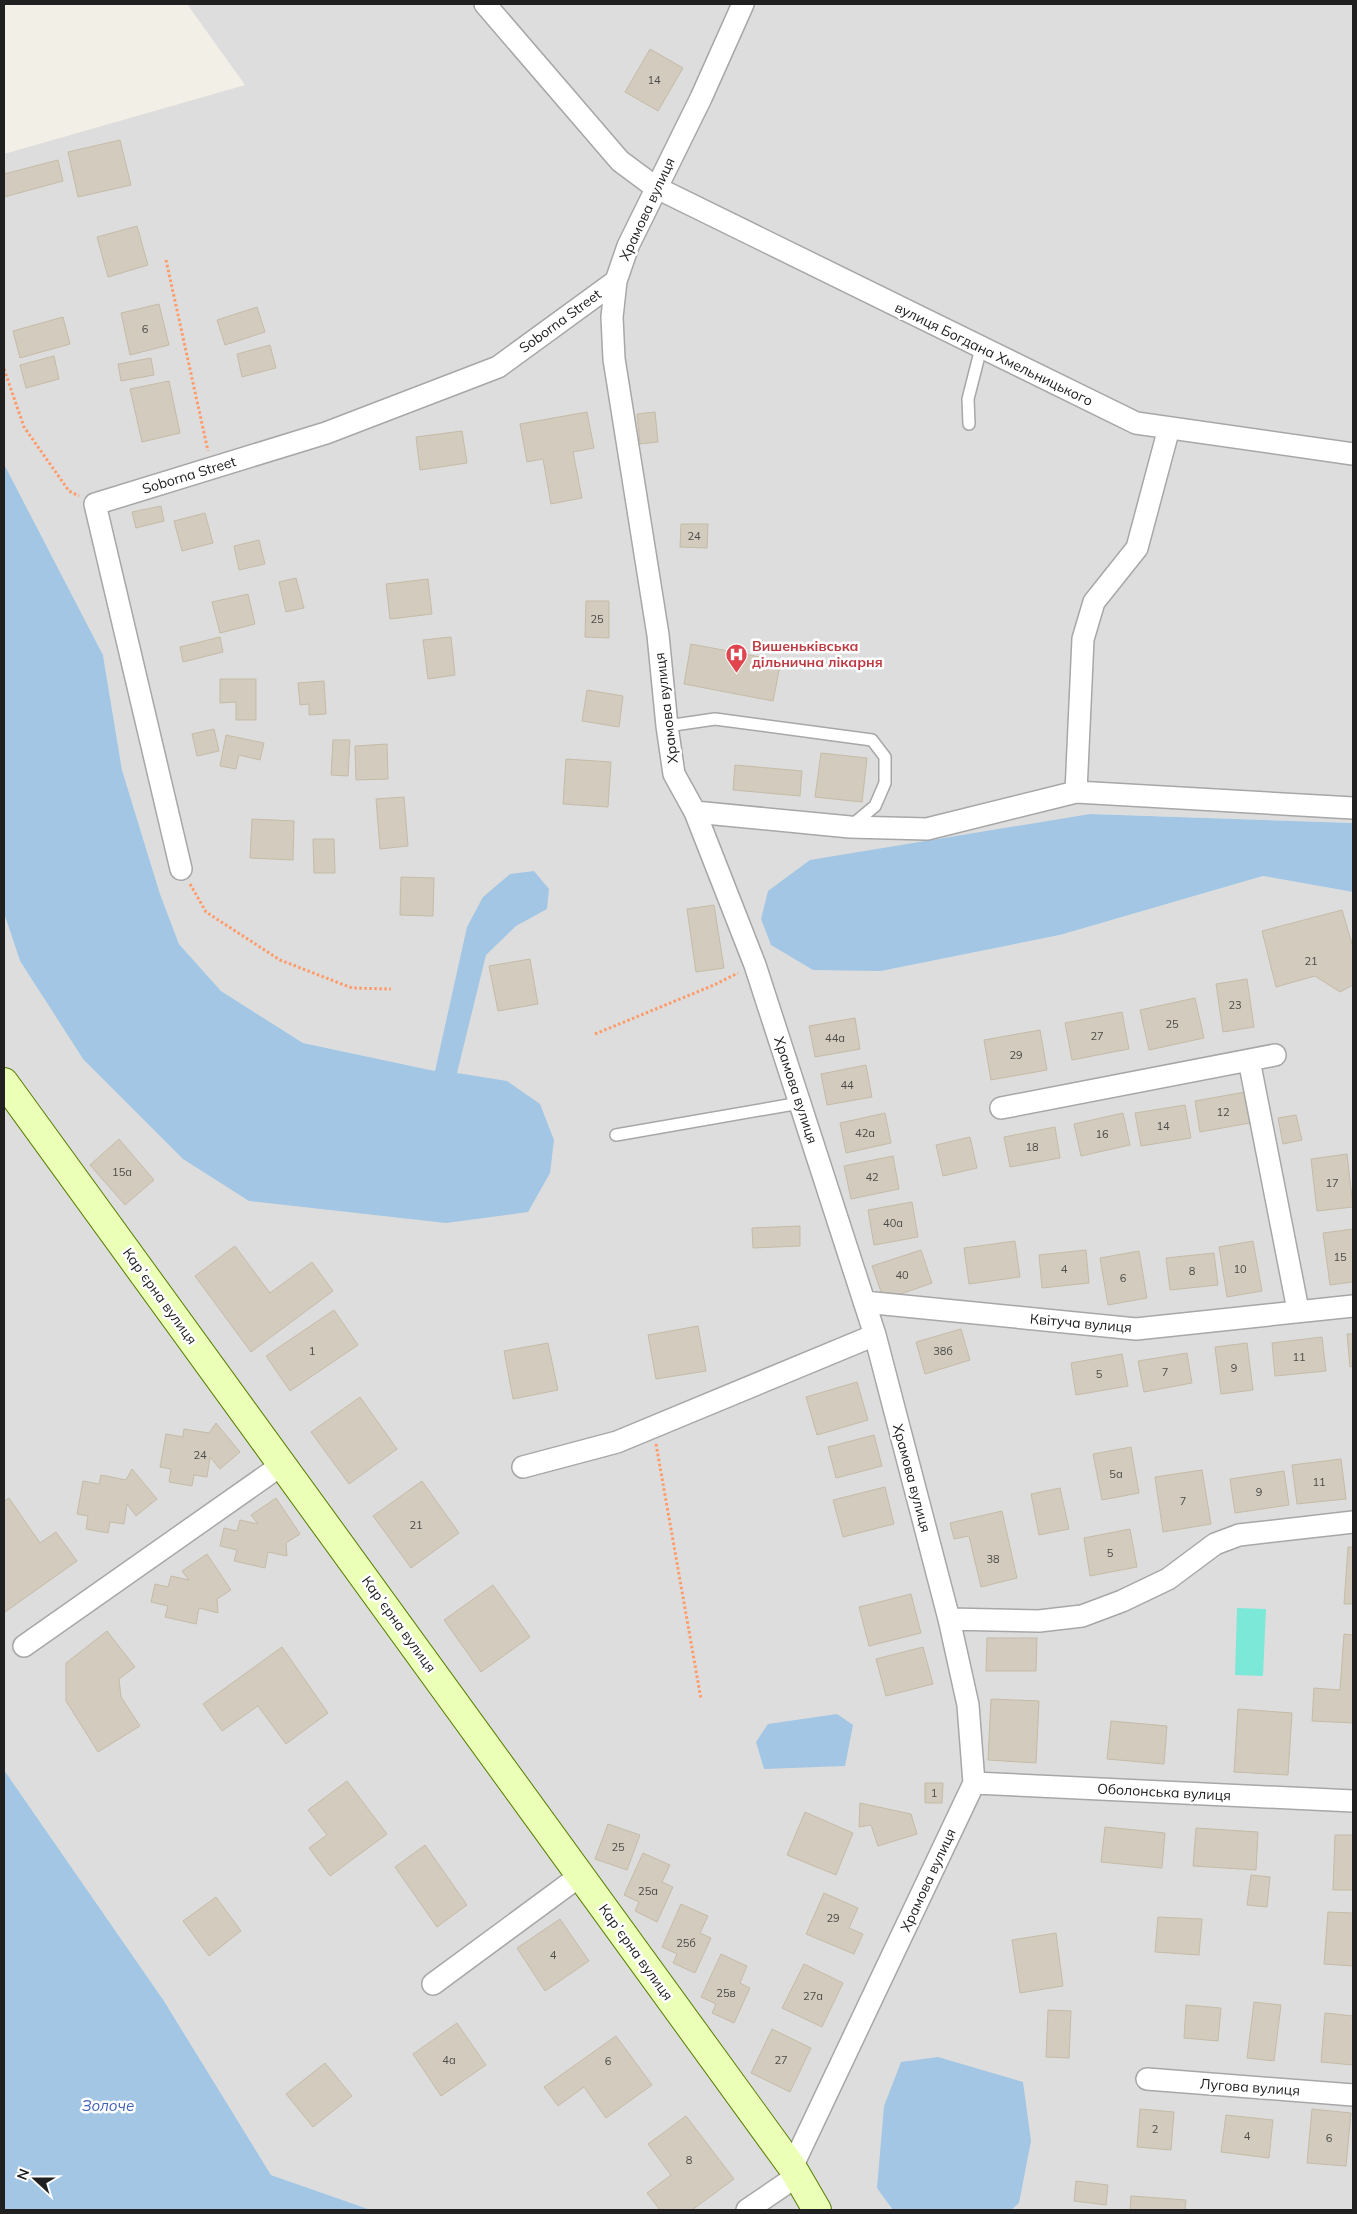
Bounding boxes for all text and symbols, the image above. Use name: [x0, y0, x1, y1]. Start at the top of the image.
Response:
house number: 14: [647, 73, 661, 87]
street label: Храмова вулиця: [615, 155, 679, 263]
street label: Soborna Street: [515, 285, 605, 357]
street label: вулиця Богдана Хмельницького: [892, 298, 1096, 410]
house number: 6: [142, 322, 149, 336]
street label: Soborna Street: [140, 452, 238, 498]
house number: 24: [687, 529, 701, 543]
house number: 25: [590, 612, 604, 626]
place label: Вишеньківська дільнична лікарня: [752, 637, 883, 671]
hospital icon: Вишеньківська дільнична лікарня: [724, 642, 748, 673]
street label: Храмова вулиця: [650, 652, 682, 764]
house number: 21: [1304, 954, 1318, 968]
house number: 23: [1228, 998, 1242, 1012]
house number: 25: [1165, 1017, 1179, 1031]
house number: 27: [1090, 1029, 1104, 1043]
house number: 44а: [825, 1031, 845, 1045]
street label: Храмова вулиця: [770, 1034, 822, 1146]
house number: 29: [1009, 1048, 1023, 1062]
house number: 44: [840, 1078, 854, 1092]
house number: 12: [1216, 1105, 1230, 1119]
house number: 14: [1156, 1119, 1170, 1133]
house number: 42а: [855, 1126, 875, 1140]
house number: 16: [1095, 1127, 1109, 1141]
house number: 18: [1025, 1140, 1039, 1154]
house number: 15а: [112, 1165, 132, 1179]
house number: 42: [865, 1170, 879, 1184]
house number: 17: [1325, 1176, 1339, 1190]
house number: 40а: [883, 1216, 903, 1230]
street label: Карʼєрна вулиця: [119, 1244, 201, 1348]
house number: 15: [1333, 1250, 1347, 1264]
house number: 4: [1061, 1262, 1068, 1276]
house number: 10: [1233, 1262, 1247, 1276]
house number: 8: [1189, 1264, 1196, 1278]
house number: 40: [895, 1268, 909, 1282]
house number: 6: [1120, 1271, 1127, 1285]
street label: Квітуча вулиця: [1029, 1310, 1133, 1336]
house number: 1: [309, 1344, 315, 1358]
house number: 38б: [933, 1344, 953, 1358]
house number: 11: [1292, 1350, 1306, 1364]
house number: 9: [1231, 1361, 1237, 1375]
house number: 7: [1162, 1365, 1168, 1379]
house number: 5: [1096, 1367, 1103, 1381]
street label: Храмова вулиця: [889, 1422, 935, 1534]
house number: 24: [193, 1448, 207, 1462]
house number: 5а: [1109, 1467, 1123, 1481]
house number: 11: [1312, 1475, 1326, 1489]
house number: 9: [1256, 1485, 1262, 1499]
house number: 7: [1180, 1494, 1186, 1508]
house number: 21: [409, 1518, 423, 1532]
house number: 5: [1107, 1546, 1114, 1560]
house number: 38: [986, 1552, 1000, 1566]
street label: Карʼєрна вулиця: [358, 1572, 440, 1676]
street label: Оболонська вулиця: [1097, 1780, 1231, 1804]
house number: 1: [931, 1786, 937, 1800]
street label: Храмова вулиця: [896, 1826, 960, 1934]
house number: 25: [611, 1840, 625, 1854]
house number: 25а: [638, 1884, 658, 1898]
street label: Карʼєрна вулиця: [595, 1900, 677, 2004]
house number: 29: [826, 1911, 840, 1925]
house number: 25б: [676, 1936, 696, 1950]
house number: 4: [550, 1948, 557, 1962]
house number: 25в: [716, 1986, 736, 2000]
house number: 27а: [803, 1989, 823, 2003]
house number: 4а: [442, 2053, 456, 2067]
house number: 27: [774, 2053, 788, 2067]
house number: 6: [605, 2054, 612, 2068]
street label: Лугова вулиця: [1199, 2075, 1301, 2099]
water label: Золоче: [82, 2096, 134, 2115]
house number: 2: [1152, 2122, 1159, 2136]
house number: 4: [1244, 2129, 1251, 2143]
house number: 6: [1326, 2131, 1333, 2145]
house number: 8: [686, 2153, 693, 2167]
north arrow: [10, 2154, 60, 2204]
text: N: [13, 2166, 33, 2183]

